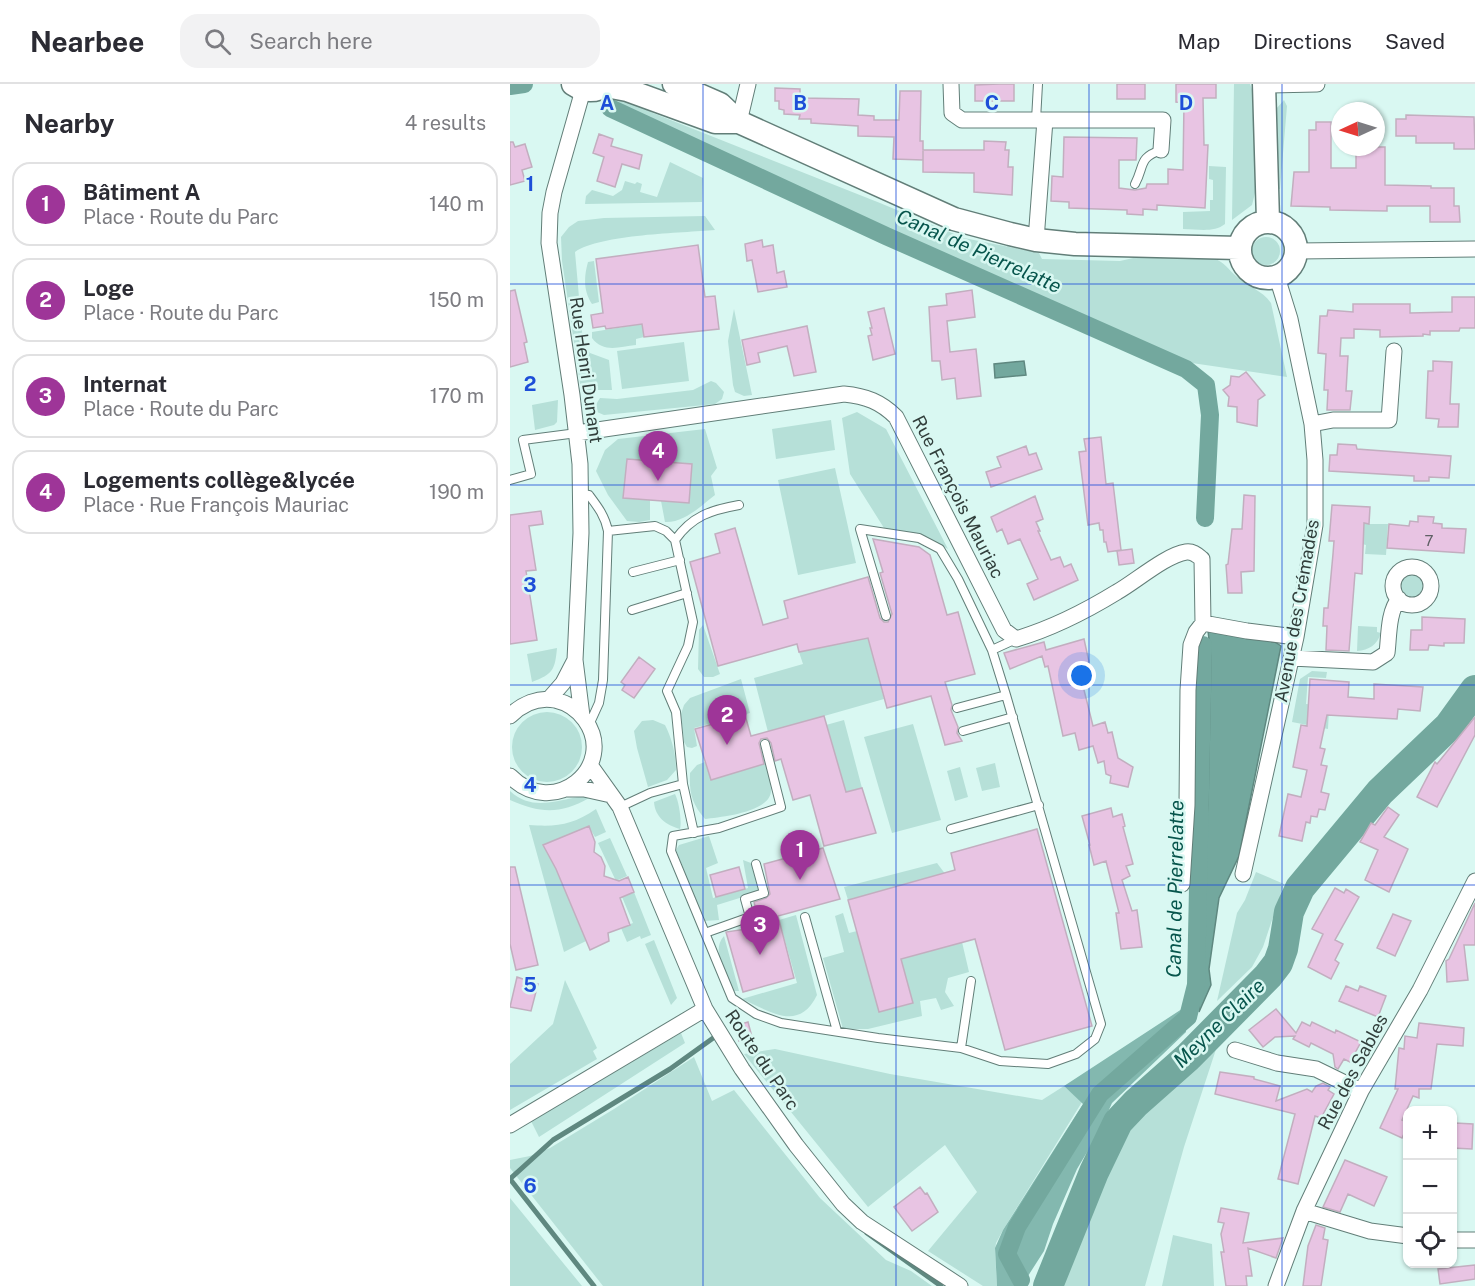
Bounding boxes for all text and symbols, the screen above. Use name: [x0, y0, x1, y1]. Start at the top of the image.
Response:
search box: [180, 14, 600, 68]
text: Nearbee: [30, 25, 144, 58]
icon: search: [201, 25, 234, 58]
text: Search here: [249, 28, 373, 54]
text: Map: [1178, 29, 1220, 54]
text: Directions: [1253, 29, 1352, 54]
text: Saved: [1385, 29, 1445, 54]
text: A: [600, 91, 614, 115]
text: B: [793, 91, 807, 115]
text: C: [985, 91, 999, 115]
text: D: [1179, 91, 1193, 115]
north arrow: [1331, 102, 1385, 156]
text: Nearby: [24, 108, 114, 139]
text: 4 results: [405, 111, 486, 135]
text: 1: [526, 172, 534, 196]
text: Bâtiment A: [83, 179, 200, 205]
text: 1: [41, 192, 50, 216]
text: 140 m: [429, 192, 484, 216]
water label: Canal de Pierrelatte: [893, 204, 1065, 298]
text: Place · Route du Parc: [83, 205, 279, 229]
text: Loge: [83, 275, 134, 301]
text: 2: [39, 288, 52, 312]
text: 150 m: [429, 288, 484, 312]
street label: Rue Henri Dunant: [566, 295, 607, 444]
text: Place · Route du Parc: [83, 301, 279, 325]
text: Internat: [83, 371, 167, 397]
text: 2: [524, 372, 536, 396]
text: 3: [39, 384, 52, 408]
text: 170 m: [430, 384, 484, 408]
text: Place · Route du Parc: [83, 397, 279, 421]
street label: Rue François Mauriac: [908, 412, 1009, 582]
pin: 4: [638, 432, 678, 481]
text: Logements collège&lycée: [83, 467, 355, 493]
text: 4: [39, 480, 52, 504]
text: 190 m: [429, 480, 484, 504]
text: Place · Rue François Mauriac: [83, 493, 349, 517]
street label: Avenue des Crémades: [1270, 518, 1323, 704]
house number: 7: [1424, 532, 1434, 549]
text: 3: [523, 573, 537, 597]
your location: [1067, 661, 1096, 690]
pin: 2: [708, 696, 746, 745]
text: 4: [523, 773, 537, 797]
water label: Canal de Pierrelatte: [1161, 800, 1189, 978]
pin: 1: [780, 830, 820, 880]
pin: 3: [740, 906, 780, 955]
text: 5: [523, 973, 537, 997]
water label: Meyne Claire: [1168, 973, 1270, 1073]
street label: Route du Parc: [721, 1005, 804, 1114]
street label: Rue des Sables: [1313, 1010, 1392, 1133]
map controls: [1403, 1106, 1457, 1268]
button: +: [1403, 1106, 1457, 1160]
button: −: [1403, 1160, 1457, 1214]
text: 6: [523, 1174, 537, 1198]
button: locate: [1403, 1214, 1457, 1268]

